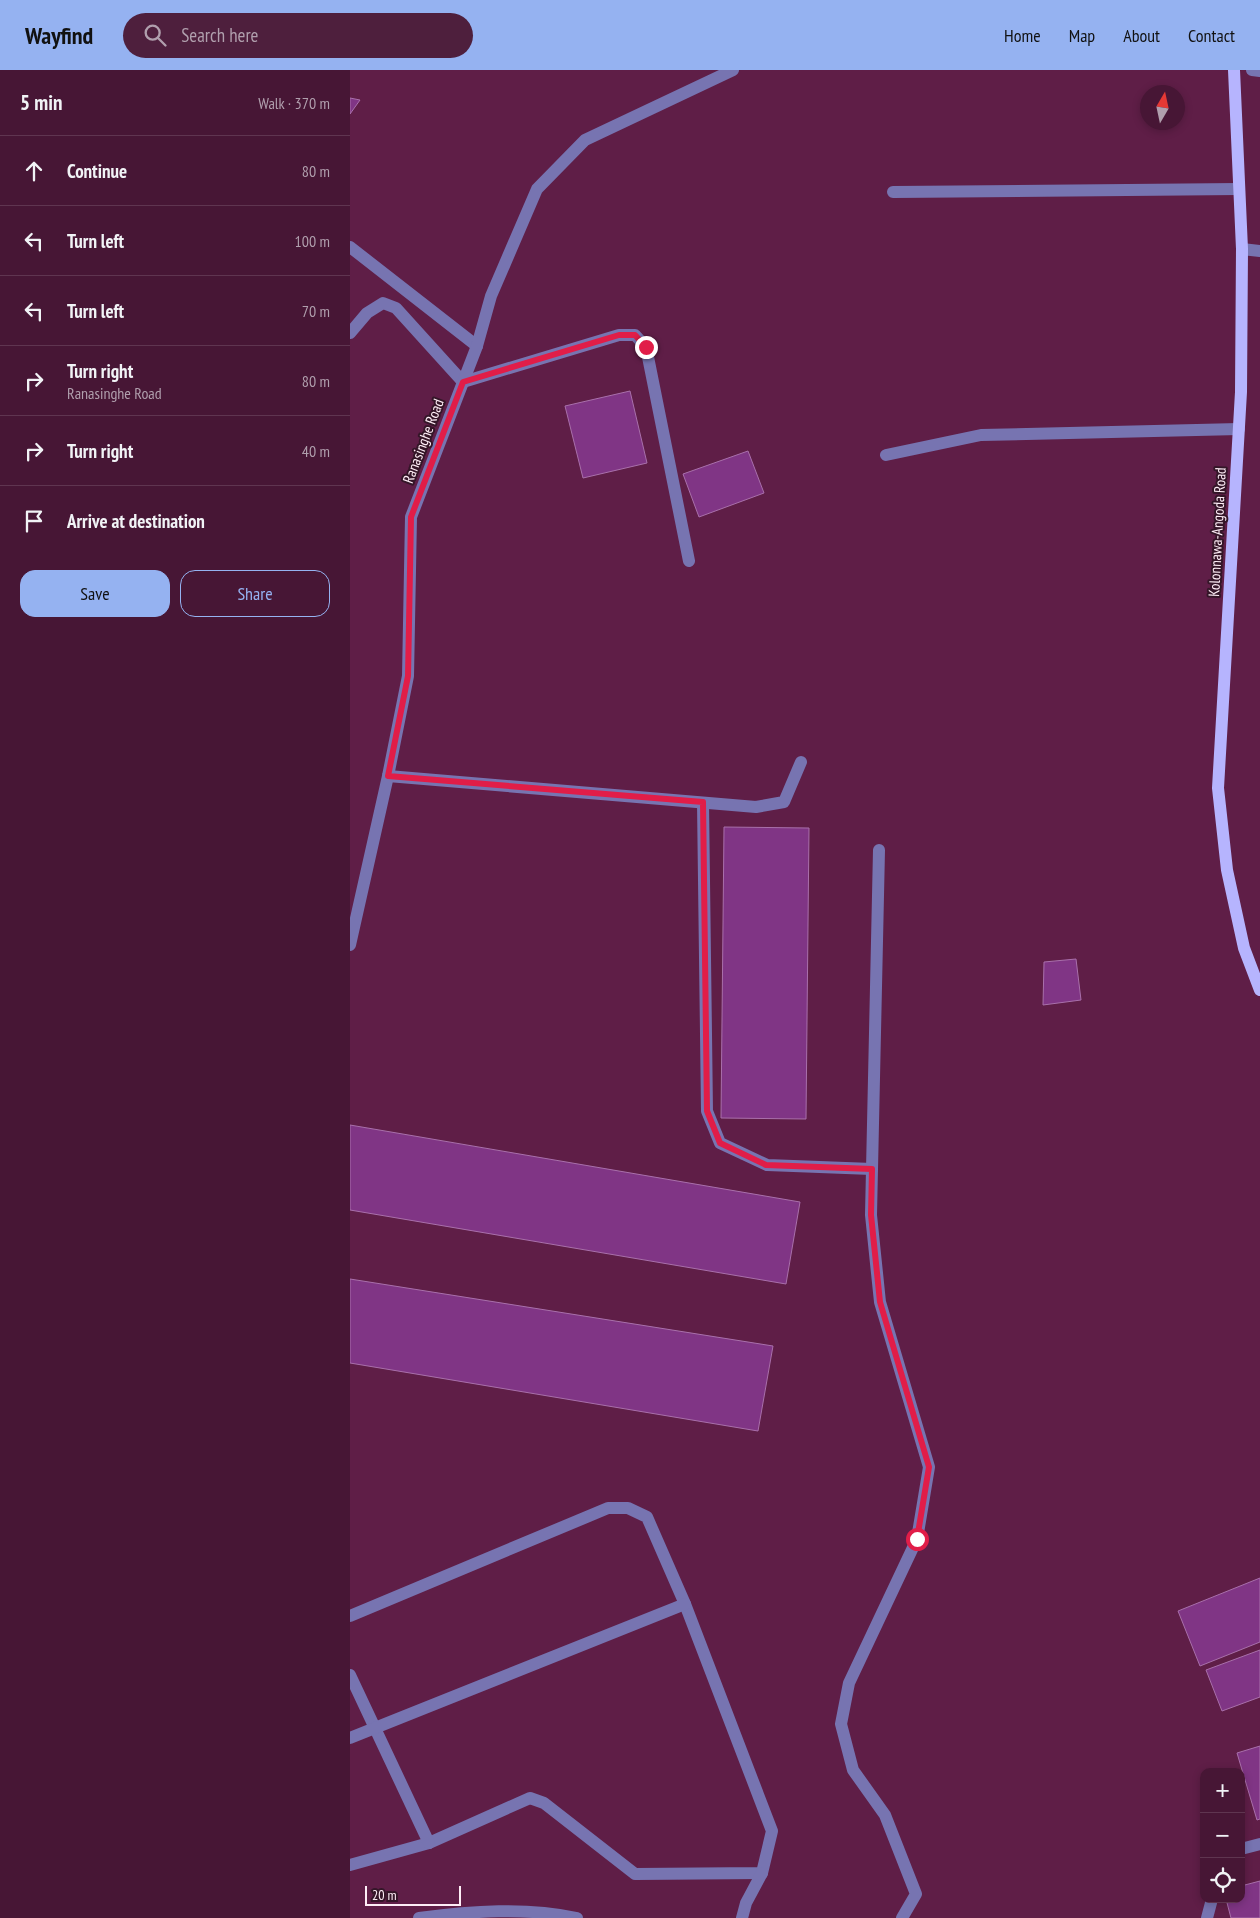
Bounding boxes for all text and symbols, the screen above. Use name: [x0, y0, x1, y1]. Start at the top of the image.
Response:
search box: [123, 13, 473, 58]
text: Wayfind: [25, 20, 93, 51]
icon: search: [141, 21, 169, 49]
text: Search here: [181, 23, 258, 47]
text: Home: [1004, 24, 1041, 47]
text: Map: [1069, 24, 1095, 47]
text: About: [1123, 24, 1160, 47]
text: Contact: [1188, 24, 1235, 47]
north arrow: [1140, 85, 1185, 130]
text: 5 min: [20, 89, 62, 116]
text: Walk · 370 m: [258, 93, 330, 113]
icon: ahead: [20, 157, 48, 185]
text: Continue: [67, 159, 127, 183]
text: 80 m: [302, 161, 330, 181]
icon: left: [20, 227, 48, 255]
text: Turn left: [67, 229, 124, 253]
text: 100 m: [295, 231, 330, 251]
icon: left: [20, 297, 48, 325]
text: Turn left: [67, 299, 124, 323]
text: 70 m: [302, 301, 330, 321]
route end: [635, 336, 658, 359]
text: Turn right: [67, 359, 133, 383]
icon: right: [20, 367, 48, 395]
text: 80 m: [302, 371, 330, 391]
text: Ranasinghe Road: [67, 383, 162, 403]
street label: Ranasinghe Road: [398, 396, 448, 486]
icon: right: [20, 437, 48, 465]
text: Turn right: [67, 439, 133, 463]
text: 40 m: [302, 441, 330, 461]
street label: Kolonnawa-Angoda Road: [1204, 467, 1230, 597]
icon: arrive: [20, 507, 48, 535]
text: Arrive at destination: [67, 509, 205, 533]
button: Save: [20, 570, 170, 617]
button: Share: [180, 570, 330, 617]
route start: [906, 1528, 929, 1551]
map controls: [1200, 1768, 1245, 1903]
button: +: [1200, 1768, 1245, 1813]
button: −: [1200, 1813, 1245, 1858]
button: locate: [1200, 1858, 1245, 1903]
scale bar: [365, 1883, 461, 1906]
text: 20 m: [372, 1886, 397, 1904]

